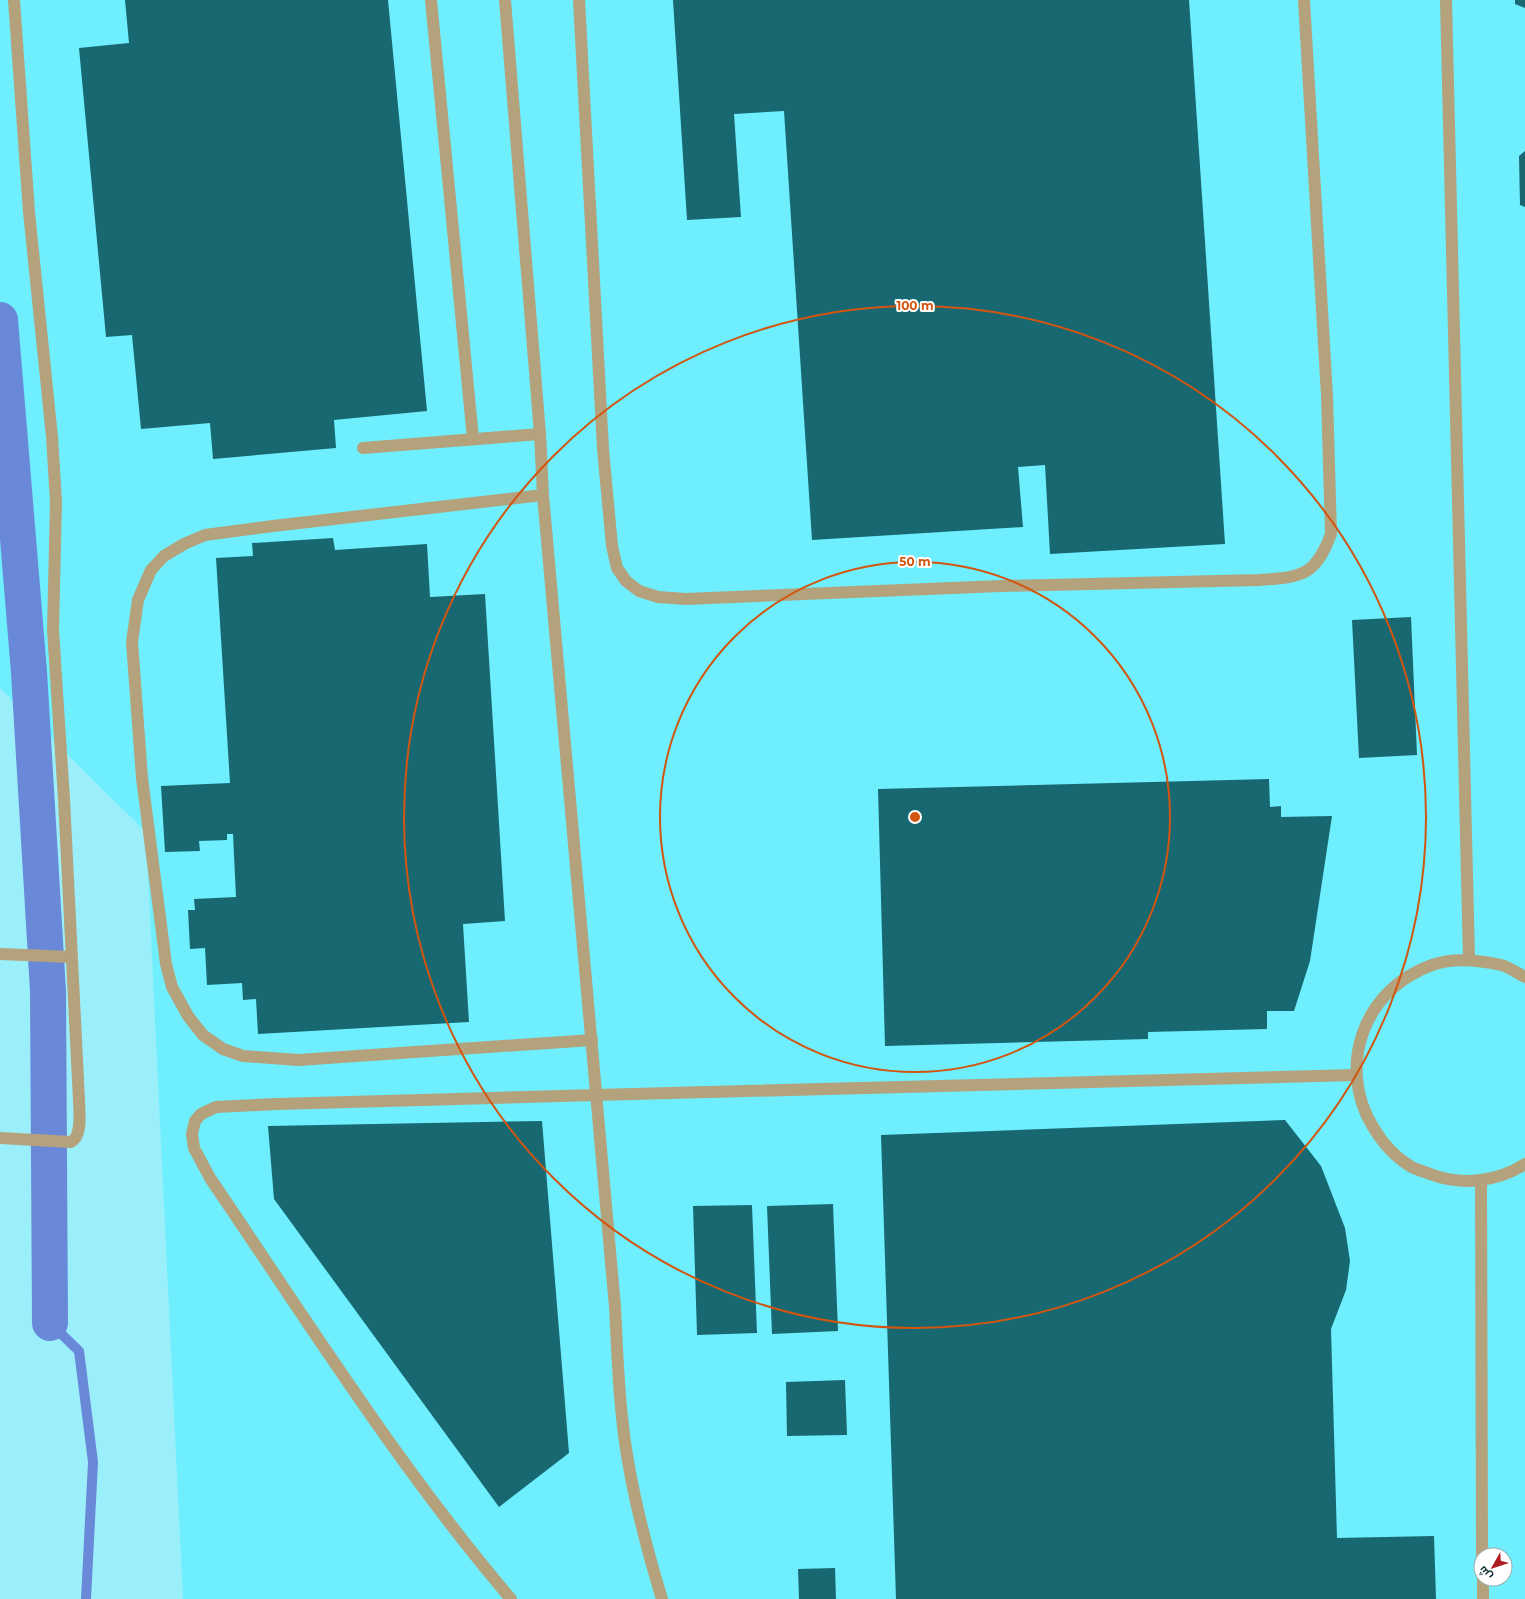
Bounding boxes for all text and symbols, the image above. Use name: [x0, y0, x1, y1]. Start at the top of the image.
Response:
text: 100 m: [897, 298, 933, 313]
text: 50 m: [899, 554, 931, 569]
centre of rings: [908, 810, 922, 824]
north arrow: [1473, 1547, 1513, 1587]
text: ش: [1475, 1563, 1495, 1583]

